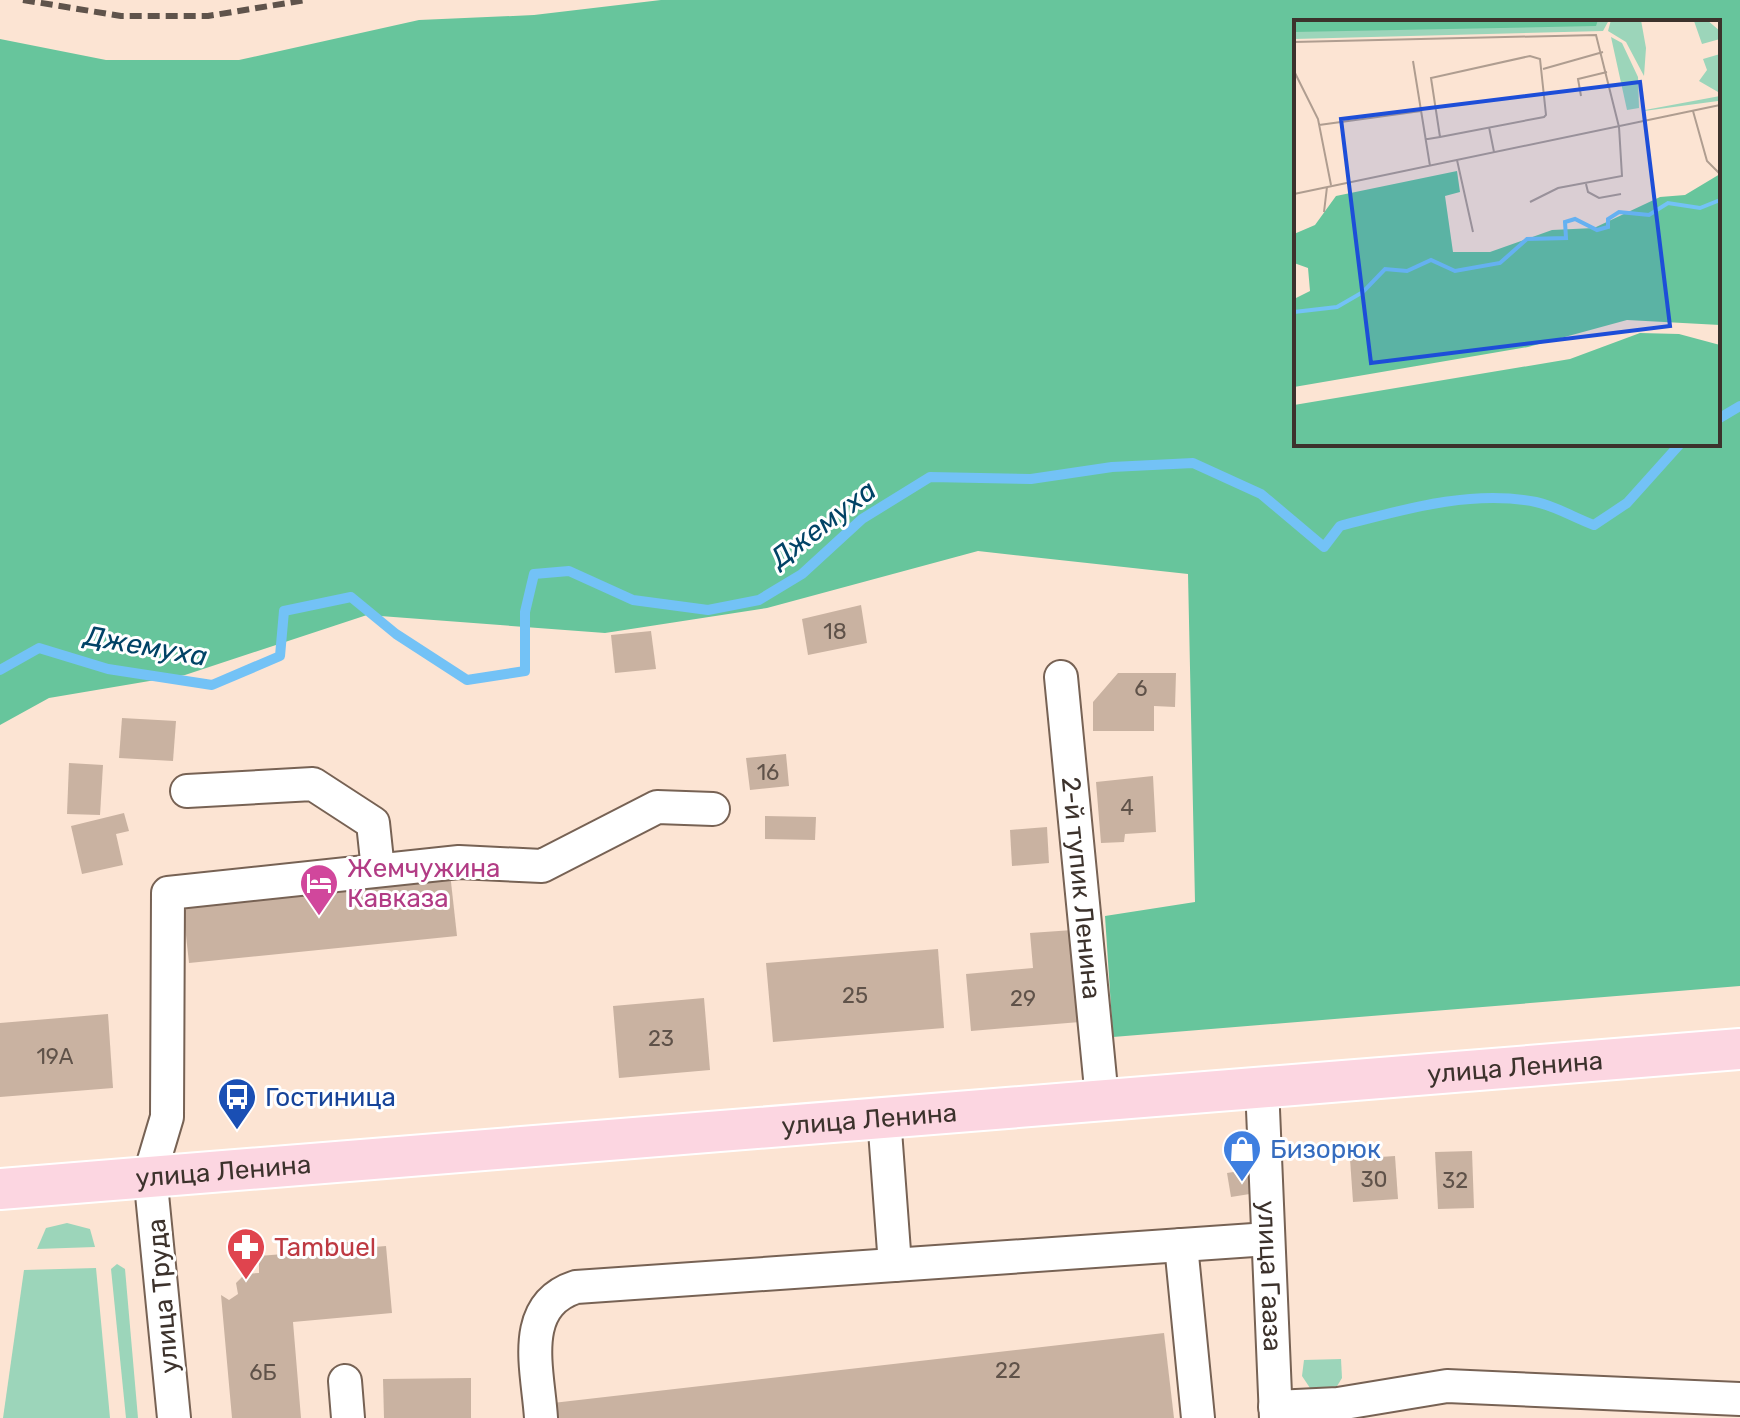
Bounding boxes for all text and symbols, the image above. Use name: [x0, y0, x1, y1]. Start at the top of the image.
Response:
inset map: [1294, 20, 1720, 446]
water label: Джемуха: [762, 473, 883, 576]
house number: 18: [823, 618, 847, 645]
water label: Джемуха: [80, 619, 210, 673]
house number: 6: [1134, 675, 1148, 702]
house number: 16: [757, 759, 779, 786]
street label: 2-й тупик Ленина: [1055, 775, 1108, 1001]
house number: 4: [1120, 794, 1134, 821]
place label: Жемчужина Кавказа: [347, 853, 500, 914]
hotel icon: Жемчужина Кавказа: [298, 862, 340, 917]
house number: 25: [842, 982, 868, 1009]
house number: 29: [1010, 985, 1036, 1012]
house number: 23: [648, 1025, 674, 1052]
house number: 19А: [36, 1043, 74, 1070]
street label: улица Ленина: [1426, 1045, 1604, 1090]
bus stop icon: Гостиница: [216, 1076, 258, 1131]
place label: Гостиница: [265, 1082, 396, 1113]
street label: улица Ленина: [780, 1097, 958, 1142]
shop icon: Бизорюк: [1221, 1128, 1263, 1183]
place label: Бизорюк: [1270, 1134, 1381, 1165]
street label: улица Ленина: [134, 1149, 312, 1194]
house number: 30: [1360, 1166, 1388, 1193]
house number: 32: [1442, 1167, 1468, 1194]
street label: улица Гааза: [1251, 1200, 1289, 1352]
street label: улица Труда: [141, 1217, 185, 1375]
pharmacy icon: Tambuel: [225, 1226, 267, 1281]
place label: Tambuel: [274, 1232, 376, 1263]
house number: 22: [995, 1357, 1021, 1384]
house number: 6Б: [249, 1359, 277, 1386]

